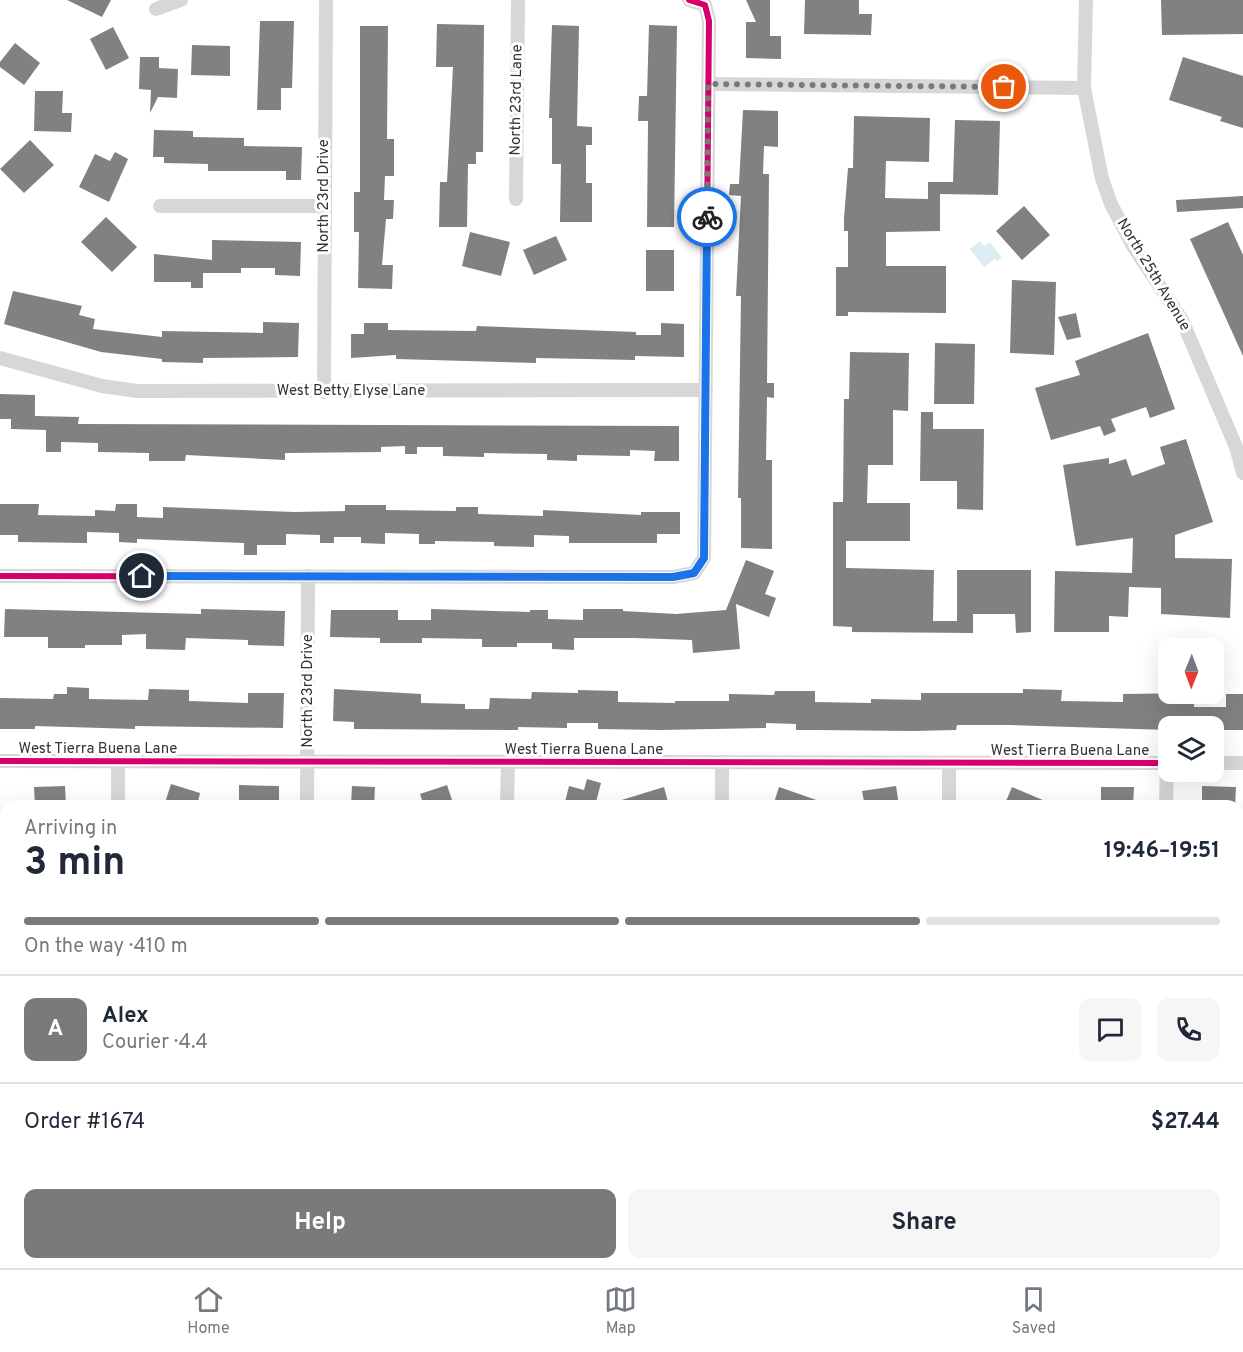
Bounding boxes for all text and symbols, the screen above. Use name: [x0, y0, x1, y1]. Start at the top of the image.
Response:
street label: North 23rd Lane: [507, 44, 527, 156]
pin: [978, 61, 1029, 112]
icon: bag: [987, 70, 1020, 103]
street label: North 23rd Drive: [315, 139, 334, 253]
courier: [677, 187, 737, 247]
icon: bike: [691, 201, 724, 234]
street label: North 25th Avenue: [1112, 215, 1194, 335]
street label: West Betty Elyse Lane: [277, 382, 425, 401]
pin: [116, 550, 167, 601]
icon: home: [125, 559, 158, 592]
street label: North 23rd Drive: [299, 634, 318, 748]
north arrow: [1158, 638, 1224, 704]
map controls: [1158, 638, 1224, 782]
button: layers: [1158, 716, 1224, 782]
street label: West Tierra Buena Lane: [19, 740, 177, 759]
street label: West Tierra Buena Lane: [505, 741, 663, 760]
street label: West Tierra Buena Lane: [991, 742, 1149, 761]
text: Arriving in: [24, 816, 117, 842]
text: 19:46–19:51: [1104, 838, 1220, 865]
text: 3 min: [24, 840, 125, 889]
text: On the way · 410 m: [24, 934, 188, 960]
button: chat: [1079, 998, 1142, 1061]
button: phone: [1157, 998, 1220, 1061]
text: Alex: [102, 1003, 149, 1030]
text: A: [48, 1016, 63, 1043]
text: Courier · 4.4: [102, 1030, 208, 1056]
text: Order #1674: [24, 1109, 145, 1136]
text: $27.44: [1151, 1109, 1220, 1136]
button: Help: [24, 1189, 616, 1258]
button: Share: [628, 1189, 1220, 1258]
tab: Home: [187, 1283, 230, 1339]
tab: Map: [604, 1283, 637, 1339]
tab: Saved: [1012, 1283, 1056, 1339]

